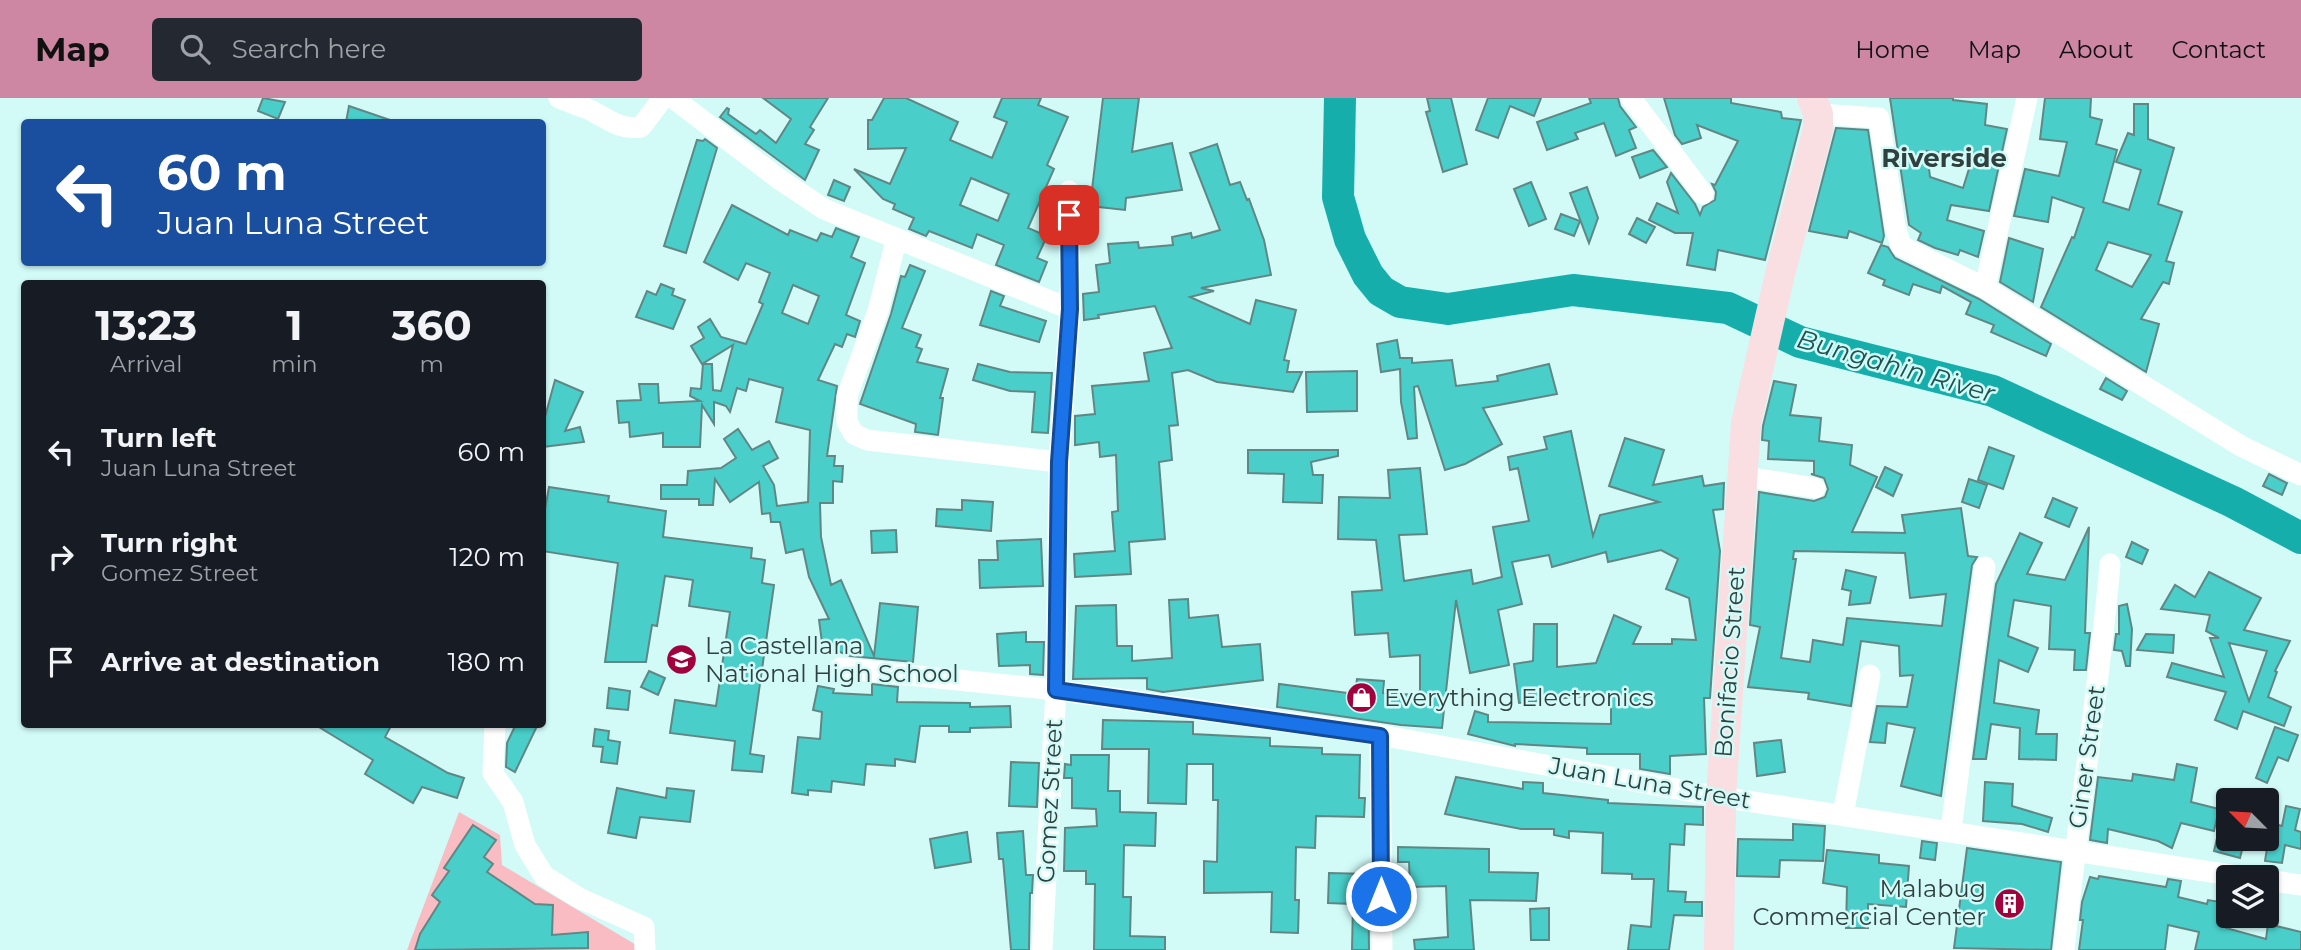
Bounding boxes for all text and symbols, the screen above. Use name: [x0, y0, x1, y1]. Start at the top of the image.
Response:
search box: [152, 18, 642, 81]
text: Map: [35, 29, 110, 69]
icon: search: [176, 30, 214, 68]
text: Search here: [232, 33, 386, 65]
text: Home: [1855, 35, 1930, 64]
text: Map: [1968, 35, 2021, 64]
text: About: [2059, 35, 2133, 64]
text: Contact: [2171, 35, 2266, 64]
district label: Riverside: [1881, 142, 2007, 174]
text: 60 m: [157, 143, 287, 202]
icon: left: [42, 147, 133, 238]
pin: [1039, 185, 1099, 245]
icon: arrive: [1050, 196, 1088, 234]
text: Juan Luna Street: [157, 203, 429, 242]
text: 13:23: [95, 299, 197, 351]
text: 1: [286, 299, 303, 351]
text: 360: [392, 299, 472, 351]
water label: Bungahin River: [1793, 322, 1999, 410]
text: Arrival: [110, 350, 182, 378]
text: min: [271, 350, 317, 378]
text: m: [420, 350, 444, 378]
text: Turn left: [101, 422, 217, 454]
icon: left: [42, 433, 80, 471]
text: 60 m: [458, 436, 525, 468]
text: Juan Luna Street: [101, 454, 297, 482]
text: Turn right: [101, 527, 237, 559]
icon: right: [42, 538, 80, 576]
text: 120 m: [449, 541, 525, 573]
text: Gomez Street: [101, 559, 259, 587]
street label: Bonifacio Street: [1708, 565, 1751, 759]
place label: La Castellana National High School: [705, 631, 959, 688]
icon: arrive: [42, 643, 80, 681]
school or university icon: La Castellana National High School: [665, 643, 699, 677]
text: Arrive at destination: [101, 646, 380, 678]
text: 180 m: [447, 646, 525, 678]
shop icon: Everything Electronics: [1344, 681, 1378, 715]
place label: Everything Electronics: [1384, 683, 1654, 712]
street label: Giner Street: [2062, 683, 2111, 830]
street label: Gomez Street: [1031, 718, 1068, 884]
street label: Juan Luna Street: [1546, 750, 1753, 815]
north arrow: [2216, 788, 2278, 850]
map controls: [2216, 788, 2279, 928]
position arrow: [1344, 859, 1418, 933]
button: layers: [2216, 865, 2279, 928]
place label: Malabug Commercial Center: [1752, 874, 1986, 931]
building icon: Malabug Commercial Center: [1992, 886, 2026, 920]

